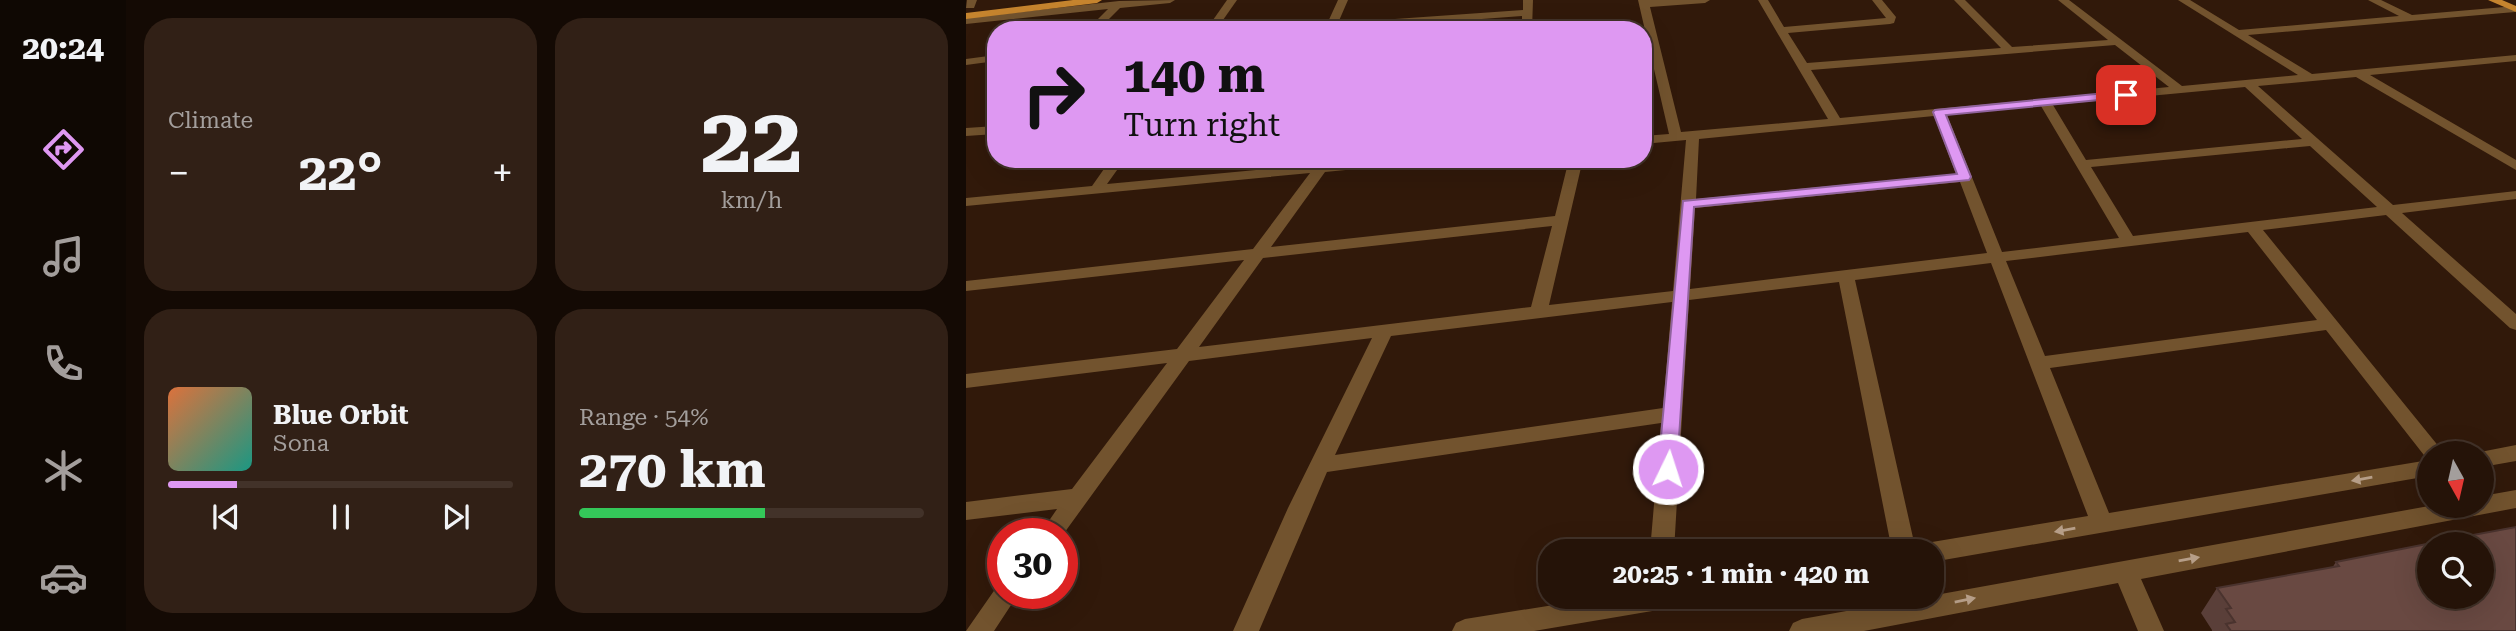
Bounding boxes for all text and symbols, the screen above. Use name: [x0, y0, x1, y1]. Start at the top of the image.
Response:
text: 20:24: [22, 29, 104, 67]
text: 140 m: [1123, 47, 1265, 104]
icon: right: [1008, 49, 1099, 140]
pin: [2096, 65, 2156, 125]
icon: arrive: [2107, 76, 2145, 114]
text: 22: [701, 88, 802, 194]
text: Turn right: [1123, 106, 1280, 144]
text: Climate: [168, 107, 253, 134]
icon: directions: [39, 125, 88, 174]
text: 22°: [298, 142, 383, 203]
text: −: [168, 151, 189, 195]
text: +: [492, 151, 513, 195]
text: km/h: [721, 187, 782, 214]
icon: music: [39, 232, 88, 281]
icon: phone: [39, 339, 88, 388]
text: Blue Orbit: [273, 400, 409, 430]
text: Range · 54%: [579, 404, 708, 431]
text: Sona: [273, 430, 329, 457]
position arrow: [1631, 432, 1705, 506]
text: 270 km: [579, 439, 766, 500]
north arrow: [2417, 441, 2494, 518]
map controls: [2417, 441, 2494, 609]
icon: climate: [39, 446, 88, 495]
one-way arrow: [2351, 474, 2373, 485]
icon: previous: [207, 498, 245, 536]
icon: pause: [322, 498, 360, 536]
icon: next: [437, 498, 475, 536]
speed limit sign: 30: [987, 518, 1078, 609]
one-way arrow: [2054, 525, 2076, 536]
button: search: [2417, 532, 2494, 609]
icon: car: [39, 553, 88, 602]
one-way arrow: [2178, 553, 2200, 564]
text: 20:25 · 1 min · 420 m: [1613, 559, 1869, 589]
one-way arrow: [1954, 595, 1976, 606]

